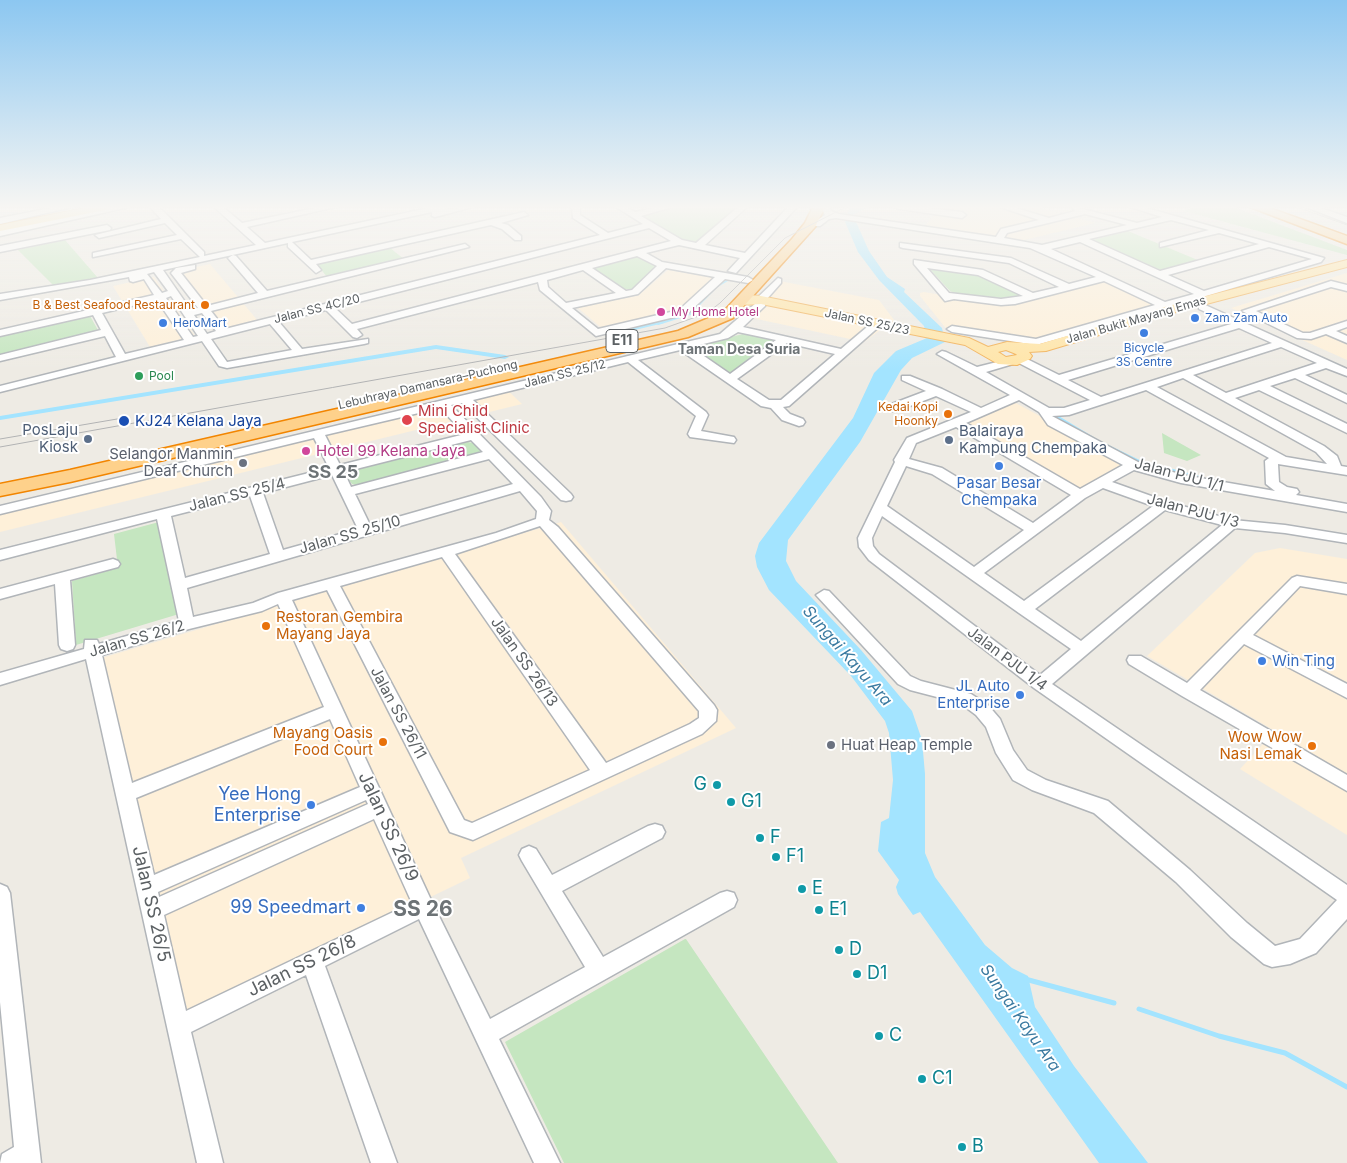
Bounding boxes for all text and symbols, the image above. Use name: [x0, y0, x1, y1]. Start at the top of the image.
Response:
street label: Jalan SS 4C/20: [272, 291, 362, 327]
street label: Jalan Bukit Mayang Emas: [1064, 293, 1208, 347]
place label: B & Best Seafood Restaurant: [32, 298, 195, 312]
marker: B & Best Seafood Restaurant: [199, 299, 211, 311]
place label: My Home Hotel: [671, 305, 759, 319]
marker: My Home Hotel: [655, 306, 667, 318]
street label: Jalan SS 25/23: [823, 306, 911, 338]
place label: Zam Zam Auto: [1205, 311, 1288, 325]
marker: Zam Zam Auto: [1189, 312, 1201, 324]
place label: HeroMart: [173, 316, 227, 330]
marker: HeroMart: [157, 317, 169, 329]
marker: Bicycle 3S Centre: [1138, 327, 1150, 339]
road number: E11: [606, 330, 638, 352]
place label: Bicycle 3S Centre: [1116, 341, 1172, 369]
district label: Taman Desa Suria: [678, 342, 800, 358]
street label: Lebuhraya Damansara–Puchong: [337, 357, 519, 413]
street label: Jalan SS 25/12: [523, 357, 607, 391]
place label: Pool: [149, 369, 174, 383]
marker: Pool: [133, 370, 145, 382]
place label: Kedai Kopi Hoonky: [878, 400, 938, 428]
place label: Mini Child Specialist Clinic: [418, 402, 530, 437]
marker: Kedai Kopi Hoonky: [942, 408, 954, 420]
place label: KJ24 Kelana Jaya: [135, 412, 262, 430]
marker: Mini Child Specialist Clinic: [400, 413, 414, 427]
marker: KJ24 Kelana Jaya: [117, 414, 131, 428]
place label: PosLaju Kiosk: [22, 421, 78, 456]
place label: Balairaya Kampung Chempaka: [959, 422, 1107, 457]
marker: PosLaju Kiosk: [82, 433, 94, 445]
marker: Balairaya Kampung Chempaka: [943, 434, 955, 446]
place label: Hotel 99 Kelana Jaya: [316, 442, 466, 460]
place label: Selangor Manmin Deaf Church: [109, 445, 233, 480]
marker: Hotel 99 Kelana Jaya: [300, 445, 312, 457]
street label: Jalan PJU 1/1: [1132, 454, 1226, 496]
marker: Selangor Manmin Deaf Church: [237, 457, 249, 469]
marker: Pasar Besar Chempaka: [993, 460, 1005, 472]
district label: SS 25: [308, 462, 358, 484]
street label: Jalan SS 25/4: [187, 474, 287, 516]
place label: Pasar Besar Chempaka: [957, 474, 1041, 509]
street label: Jalan PJU 1/3: [1145, 490, 1241, 532]
street label: Jalan SS 25/10: [297, 512, 403, 558]
water label: Sungai Kayu Ara: [798, 602, 896, 710]
place label: Restoran Gembira Mayang Jaya: [276, 608, 403, 643]
street label: Jalan SS 26/13: [487, 614, 561, 710]
street label: Jalan SS 26/2: [87, 617, 187, 661]
marker: Restoran Gembira Mayang Jaya: [260, 620, 272, 632]
street label: Jalan PJU 1/4: [963, 623, 1051, 695]
place label: Win Ting: [1272, 652, 1335, 670]
marker: Win Ting: [1256, 655, 1268, 667]
street label: Jalan SS 26/11: [366, 664, 430, 762]
place label: JL Auto Enterprise: [937, 677, 1010, 712]
marker: JL Auto Enterprise: [1014, 689, 1026, 701]
place label: Mayang Oasis Food Court: [273, 724, 373, 759]
place label: Wow Wow Nasi Lemak: [1219, 728, 1302, 763]
marker: Mayang Oasis Food Court: [377, 736, 389, 748]
place label: Huat Heap Temple: [841, 736, 972, 754]
marker: Huat Heap Temple: [825, 739, 837, 751]
marker: Wow Wow Nasi Lemak: [1306, 740, 1318, 752]
street label: Jalan SS 26/9: [353, 769, 423, 885]
place label: G: [694, 774, 707, 796]
marker: G: [711, 779, 723, 791]
place label: Yee Hong Enterprise: [214, 784, 301, 826]
place label: G1: [741, 791, 762, 813]
marker: G1: [725, 796, 737, 808]
marker: Yee Hong Enterprise: [305, 799, 317, 811]
place label: F: [770, 827, 781, 849]
marker: F: [754, 832, 766, 844]
street label: Jalan SS 26/5: [127, 844, 175, 964]
place label: F1: [786, 846, 804, 868]
marker: F1: [770, 851, 782, 863]
place label: E: [812, 878, 823, 900]
marker: E: [796, 883, 808, 895]
place label: 99 Speedmart: [230, 897, 351, 919]
district label: SS 26: [393, 897, 453, 923]
place label: E1: [829, 899, 847, 921]
marker: 99 Speedmart: [355, 902, 367, 914]
marker: E1: [813, 904, 825, 916]
street label: Jalan SS 26/8: [244, 930, 360, 1002]
place label: D: [849, 939, 862, 961]
marker: D: [833, 944, 845, 956]
water label: Sungai Kayu Ara: [976, 961, 1064, 1075]
place label: D1: [867, 963, 887, 985]
marker: D1: [851, 968, 863, 980]
place label: C: [889, 1025, 902, 1047]
marker: C: [873, 1030, 885, 1042]
place label: C1: [932, 1068, 952, 1090]
marker: C1: [916, 1073, 928, 1085]
place label: B: [972, 1136, 984, 1158]
marker: B: [956, 1141, 968, 1153]

